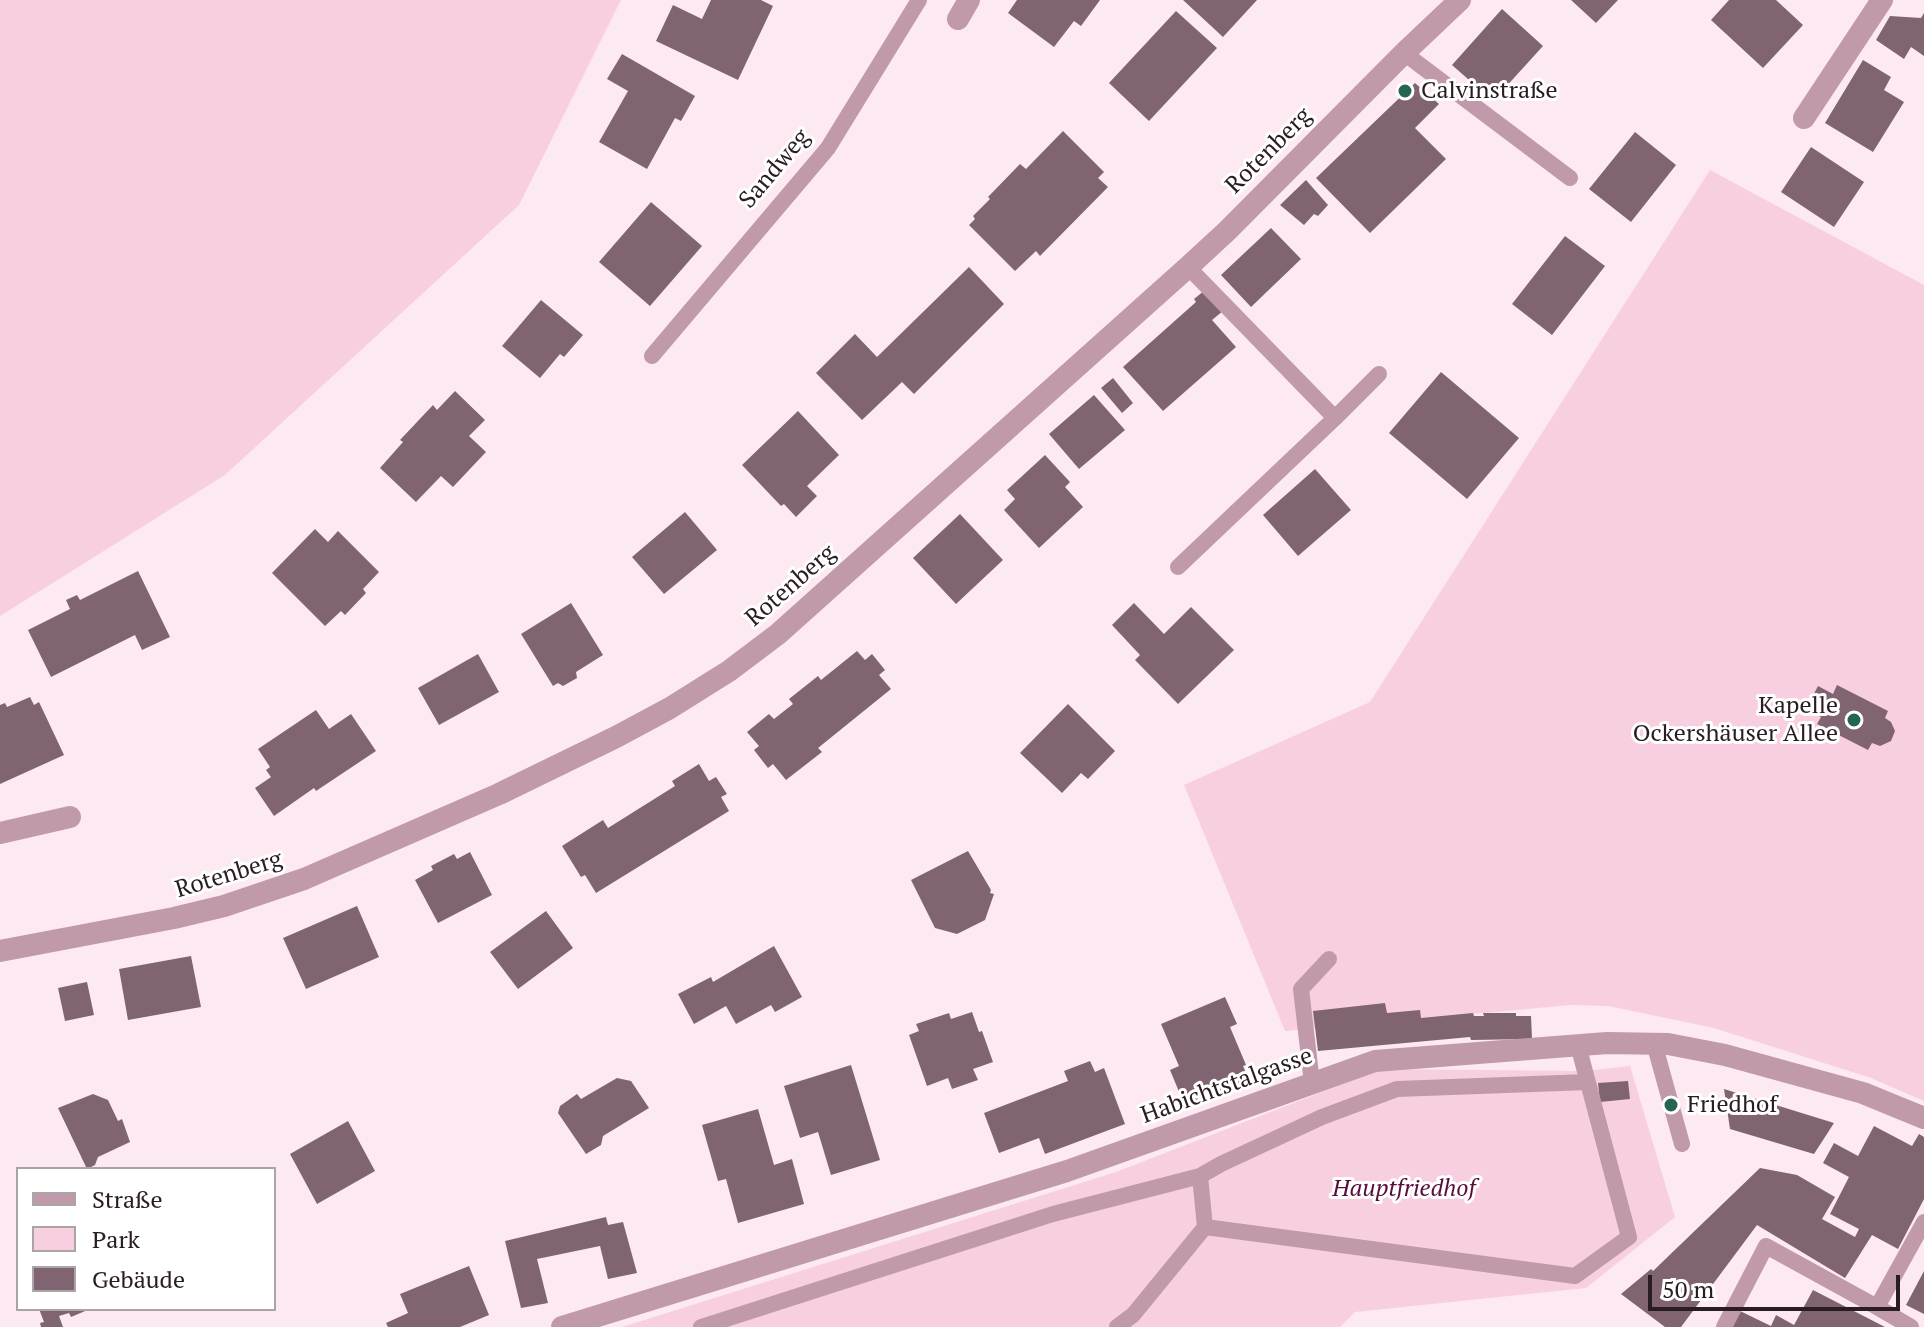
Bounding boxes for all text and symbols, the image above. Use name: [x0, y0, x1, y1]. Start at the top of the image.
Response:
place label: Calvinstraße: [1421, 77, 1557, 105]
marker: Calvinstraße: [1396, 82, 1414, 100]
street label: Rotenberg: [1220, 102, 1318, 200]
street label: Sandweg: [734, 124, 816, 214]
street label: Rotenberg: [740, 539, 842, 633]
place label: Kapelle Ockershäuser Allee: [1633, 692, 1838, 748]
marker: Kapelle Ockershäuser Allee: [1845, 711, 1863, 729]
street label: Rotenberg: [172, 845, 286, 905]
street label: Habichtstalgasse: [1137, 1042, 1317, 1130]
place label: Friedhof: [1687, 1091, 1777, 1119]
marker: Friedhof: [1662, 1096, 1680, 1114]
legend: [16, 1167, 276, 1311]
park label: Hauptfriedhof: [1332, 1175, 1476, 1203]
text: Straße: [92, 1183, 163, 1215]
text: Park: [92, 1223, 140, 1255]
scale bar: [1652, 1259, 1904, 1309]
text: Gebäude: [92, 1263, 185, 1295]
text: 50 m: [1662, 1273, 1714, 1305]

